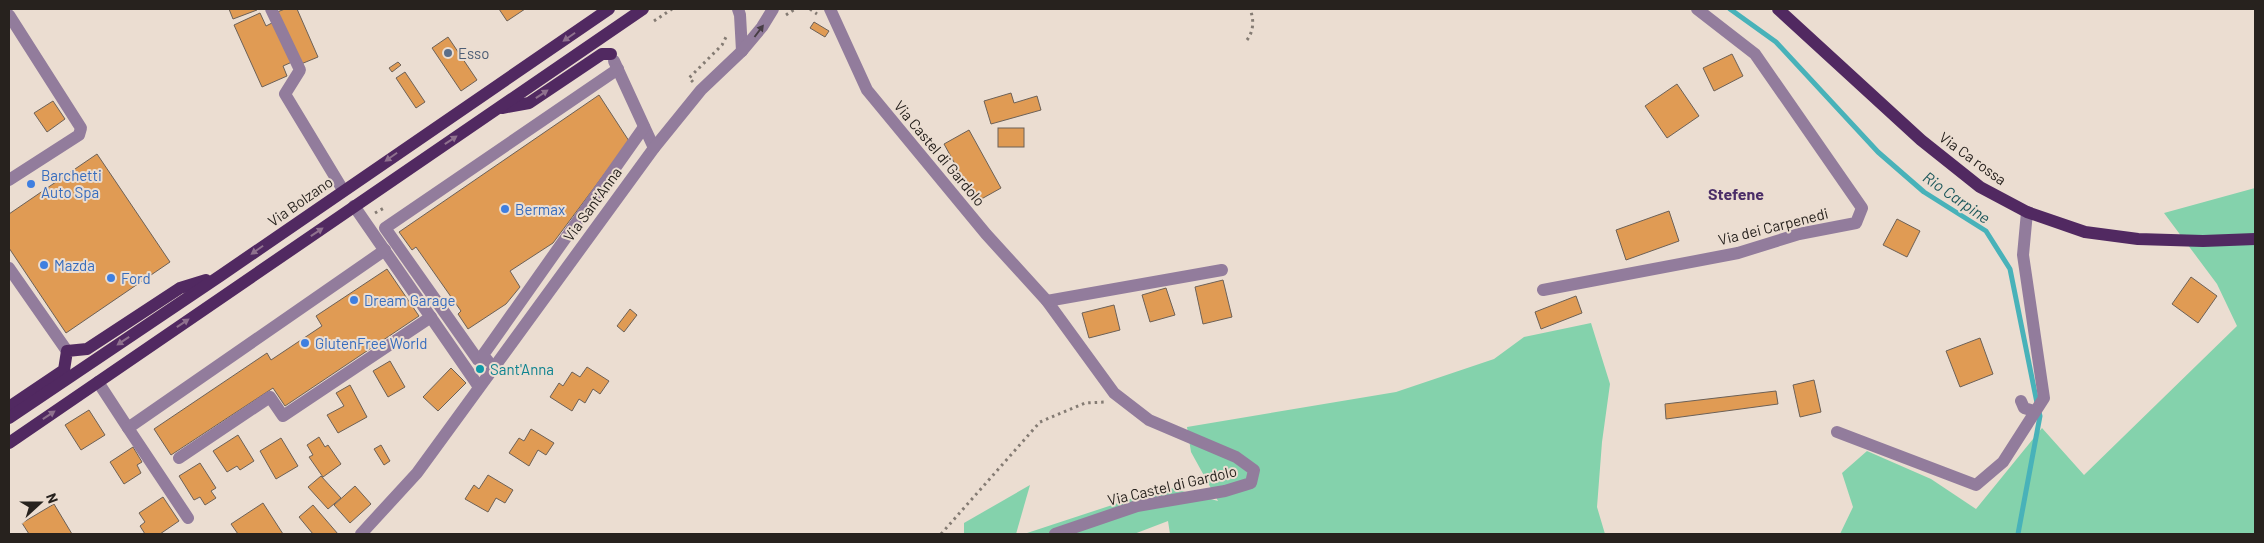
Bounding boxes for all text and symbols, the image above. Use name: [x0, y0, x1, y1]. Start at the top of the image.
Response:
one-way arrow: [753, 25, 764, 38]
one-way arrow: [562, 32, 575, 42]
place label: Esso: [458, 44, 489, 62]
marker: Esso: [442, 47, 454, 59]
one-way arrow: [535, 89, 549, 98]
street label: Via Castel di Gardolo: [891, 97, 989, 209]
street label: Via Ca rossa: [1936, 128, 2010, 188]
one-way arrow: [445, 135, 458, 145]
one-way arrow: [384, 152, 397, 162]
street label: Via Sant'Anna: [559, 163, 625, 245]
place label: Barchetti Auto Spa: [41, 166, 102, 201]
water label: Rio Carpine: [1920, 167, 1994, 227]
street label: Via Bolzano: [264, 172, 336, 230]
marker: Barchetti Auto Spa: [25, 178, 37, 190]
district label: Stefene: [1708, 184, 1764, 203]
place label: Bermax: [515, 200, 565, 218]
marker: Bermax: [499, 203, 511, 215]
street label: Via dei Carpenedi: [1716, 204, 1830, 248]
one-way arrow: [310, 227, 324, 237]
one-way arrow: [250, 245, 264, 255]
place label: Mazda: [54, 256, 95, 274]
marker: Mazda: [38, 259, 50, 271]
place label: Ford: [121, 269, 151, 287]
marker: Ford: [105, 272, 117, 284]
place label: Dream Garage: [364, 291, 456, 309]
marker: Dream Garage: [348, 294, 360, 306]
one-way arrow: [176, 318, 190, 328]
place label: GlutenFree World: [315, 334, 427, 352]
one-way arrow: [116, 336, 129, 346]
marker: GlutenFree World: [299, 337, 311, 349]
place label: Sant'Anna: [490, 360, 554, 378]
marker: Sant'Anna: [474, 363, 486, 375]
one-way arrow: [42, 410, 56, 420]
street label: Via Castel di Gardolo: [1106, 461, 1238, 509]
north arrow: [15, 478, 65, 528]
text: N: [43, 491, 62, 506]

